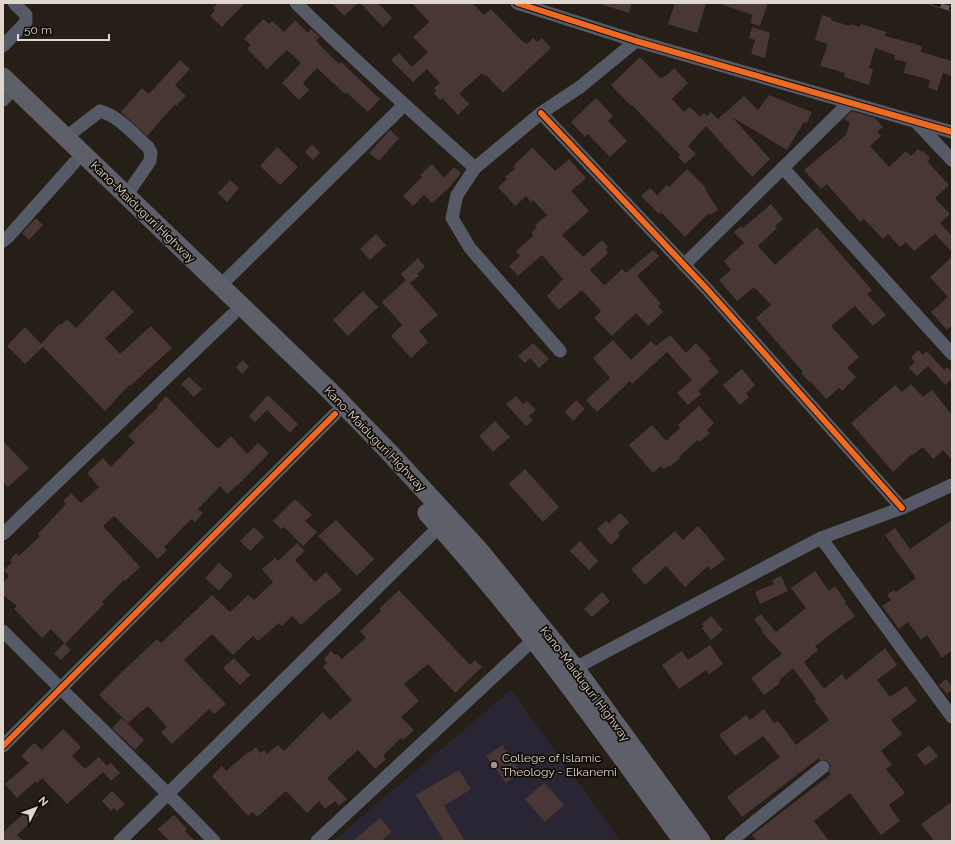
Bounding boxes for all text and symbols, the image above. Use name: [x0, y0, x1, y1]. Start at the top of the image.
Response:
scale bar: [18, 16, 109, 42]
text: 50 m: [24, 23, 52, 37]
street label: Kano-Maiduguri Highway: [88, 158, 199, 266]
street label: Kano-Maiduguri Highway: [321, 384, 429, 495]
street label: Kano-Maiduguri Highway: [537, 624, 633, 745]
place label: College of Islamic Theology - Elkanemi: [502, 751, 617, 779]
marker: College of Islamic Theology - Elkanemi: [489, 760, 499, 770]
north arrow: [16, 788, 56, 828]
text: N: [35, 794, 51, 809]

